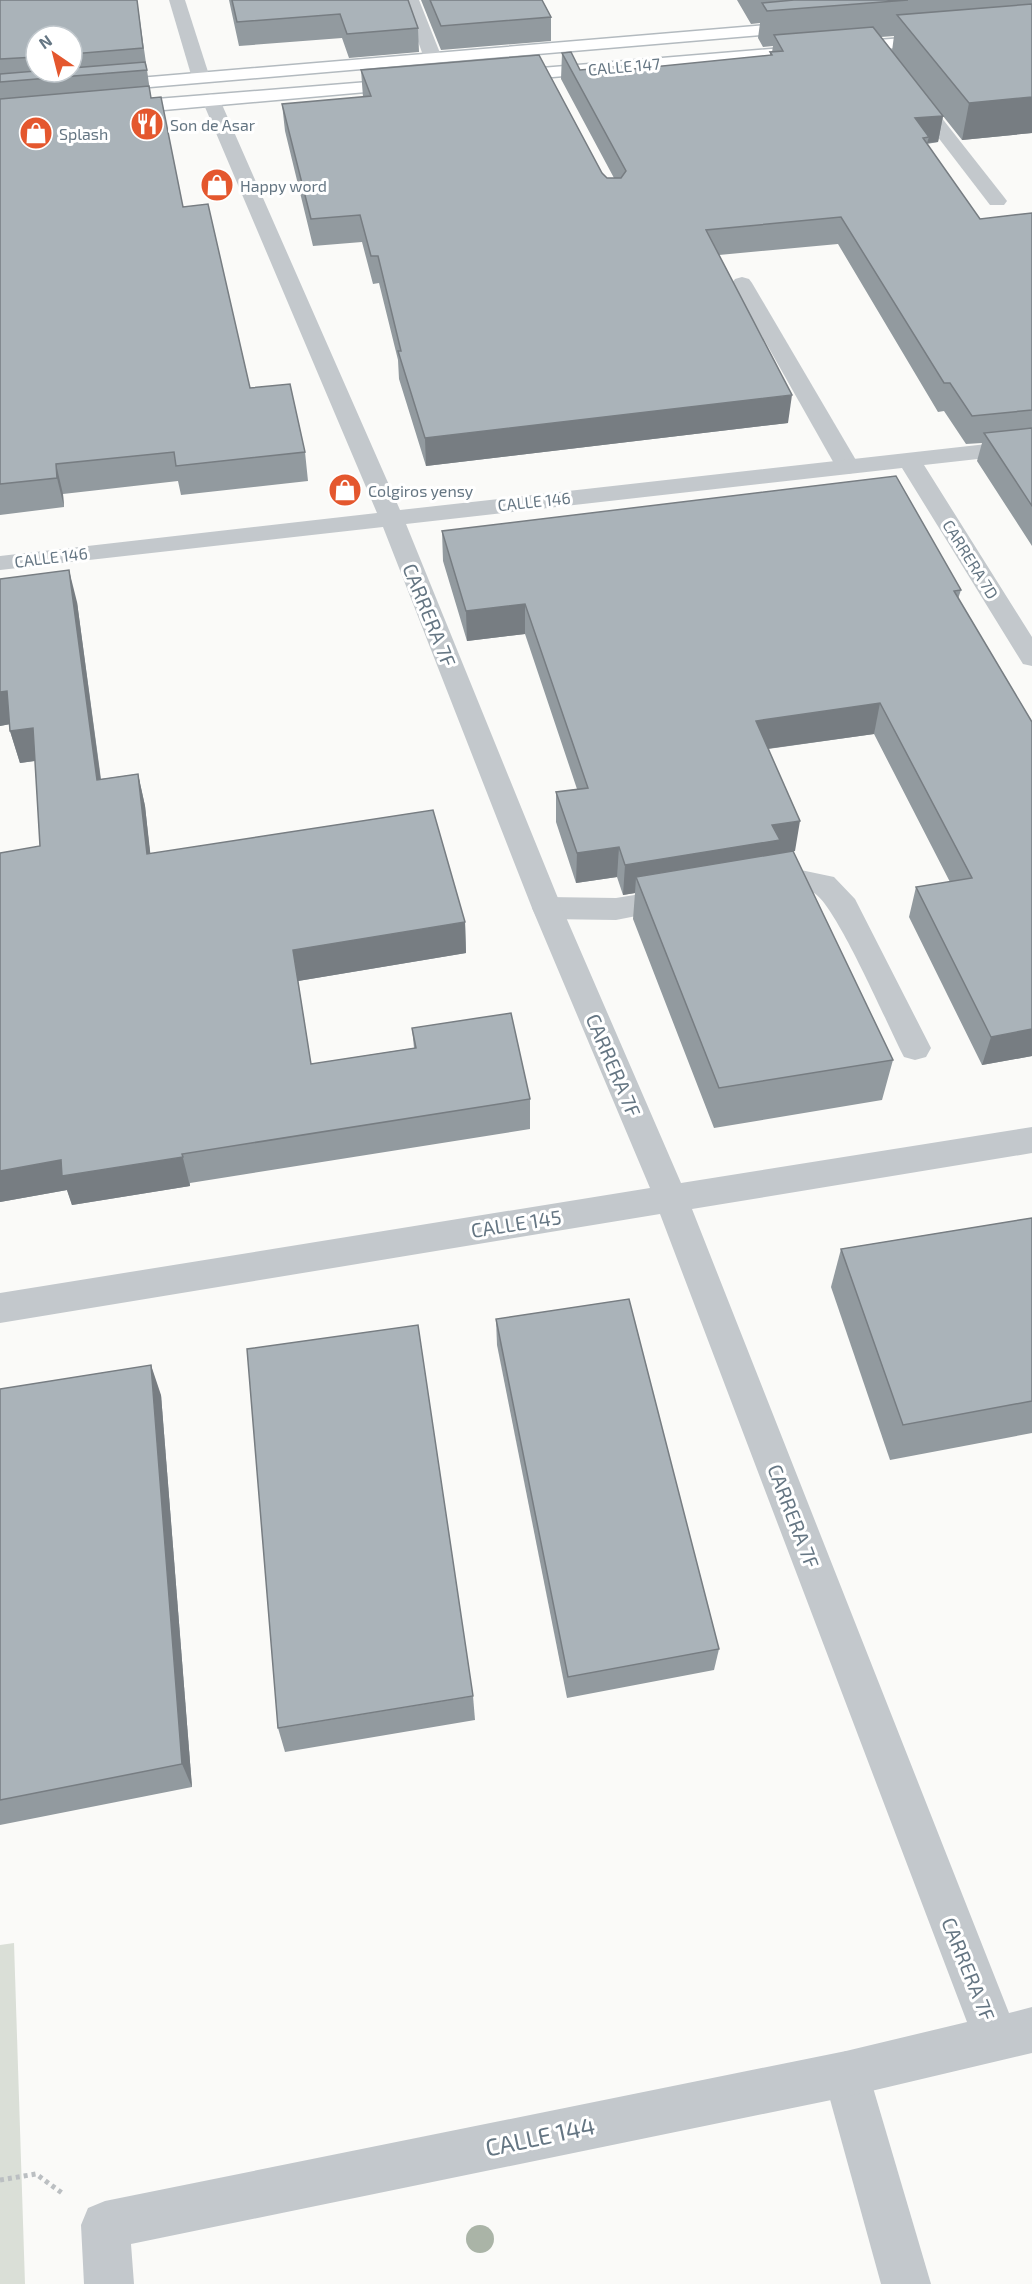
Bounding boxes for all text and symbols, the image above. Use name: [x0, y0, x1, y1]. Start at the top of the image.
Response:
north arrow: [24, 24, 84, 84]
text: N: [35, 30, 55, 52]
street label: CALLE 147: [587, 53, 661, 79]
restaurant icon: Son de Asar: [129, 106, 165, 142]
shop icon: Splash: [18, 115, 54, 151]
place label: Son de Asar: [170, 115, 256, 134]
place label: Splash: [59, 124, 108, 143]
shop icon: Happy word: [199, 167, 235, 203]
place label: Happy word: [240, 176, 327, 195]
shop icon: Colgiros yensy: [327, 472, 363, 508]
place label: Colgiros yensy: [368, 481, 474, 500]
street label: CALLE 146: [496, 488, 572, 514]
street label: CARRERA 7D: [939, 516, 1003, 602]
street label: CALLE 146: [13, 543, 89, 571]
street label: CARRERA 7F: [398, 560, 462, 670]
street label: CARRERA 7F: [582, 1010, 647, 1120]
street label: CALLE 145: [469, 1204, 563, 1242]
street label: CARRERA 7F: [763, 1461, 825, 1572]
street label: CARRERA 7F: [937, 1914, 1001, 2024]
street label: CALLE 144: [483, 2110, 597, 2162]

